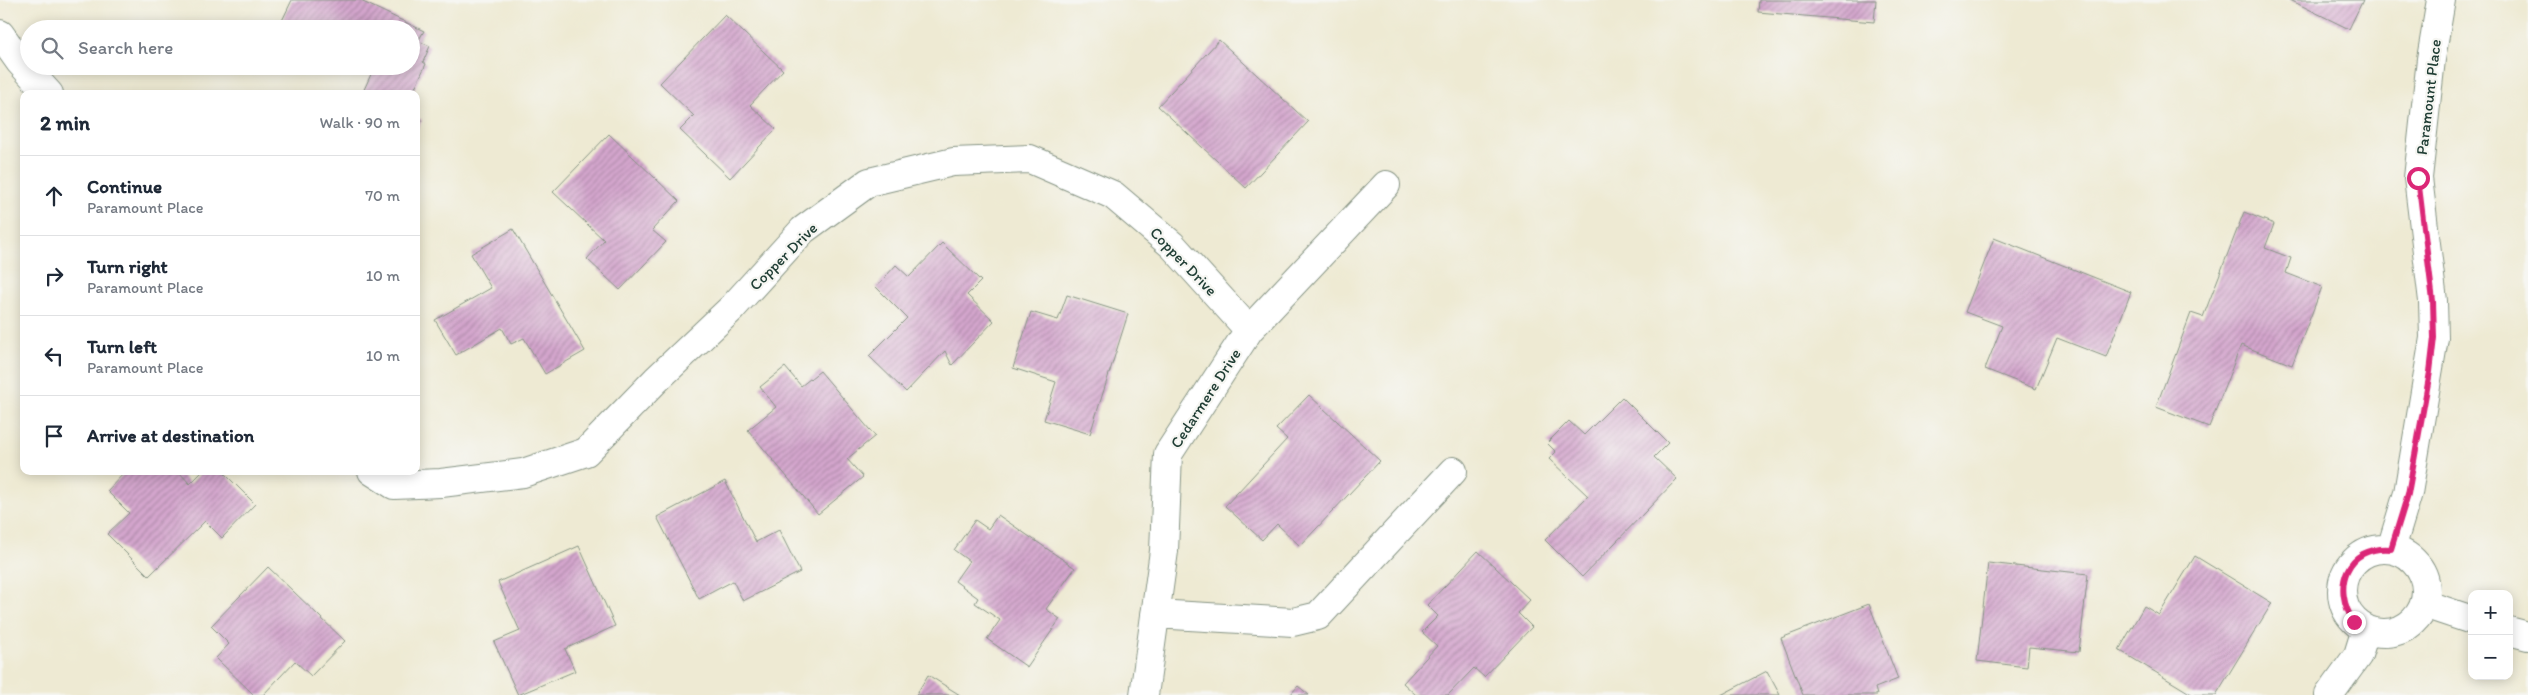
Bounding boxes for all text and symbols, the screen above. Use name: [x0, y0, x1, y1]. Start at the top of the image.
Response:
search box: [20, 20, 420, 75]
icon: search: [38, 34, 66, 62]
text: Search here: [78, 36, 173, 59]
street label: Paramount Place: [2412, 38, 2445, 156]
text: 2 min: [40, 110, 90, 135]
text: Walk · 90 m: [320, 113, 400, 132]
route start: [2407, 167, 2430, 190]
text: Continue: [87, 175, 162, 198]
icon: ahead: [40, 182, 68, 210]
text: 70 m: [365, 186, 400, 205]
text: Paramount Place: [87, 198, 203, 217]
street label: Copper Drive: [745, 218, 821, 294]
street label: Copper Drive: [1146, 223, 1221, 300]
text: Turn right: [87, 255, 168, 278]
icon: right: [40, 262, 68, 290]
text: 10 m: [366, 266, 400, 285]
text: Paramount Place: [87, 278, 203, 297]
text: Turn left: [87, 335, 157, 358]
icon: left: [40, 342, 68, 370]
street label: Cedarmere Drive: [1166, 345, 1245, 452]
text: 10 m: [366, 346, 400, 365]
text: Paramount Place: [87, 358, 203, 377]
icon: arrive: [40, 422, 68, 450]
text: Arrive at destination: [87, 424, 254, 447]
map controls: [2468, 590, 2513, 680]
button: +: [2468, 590, 2513, 635]
route end: [2343, 611, 2366, 634]
button: −: [2468, 635, 2513, 680]

